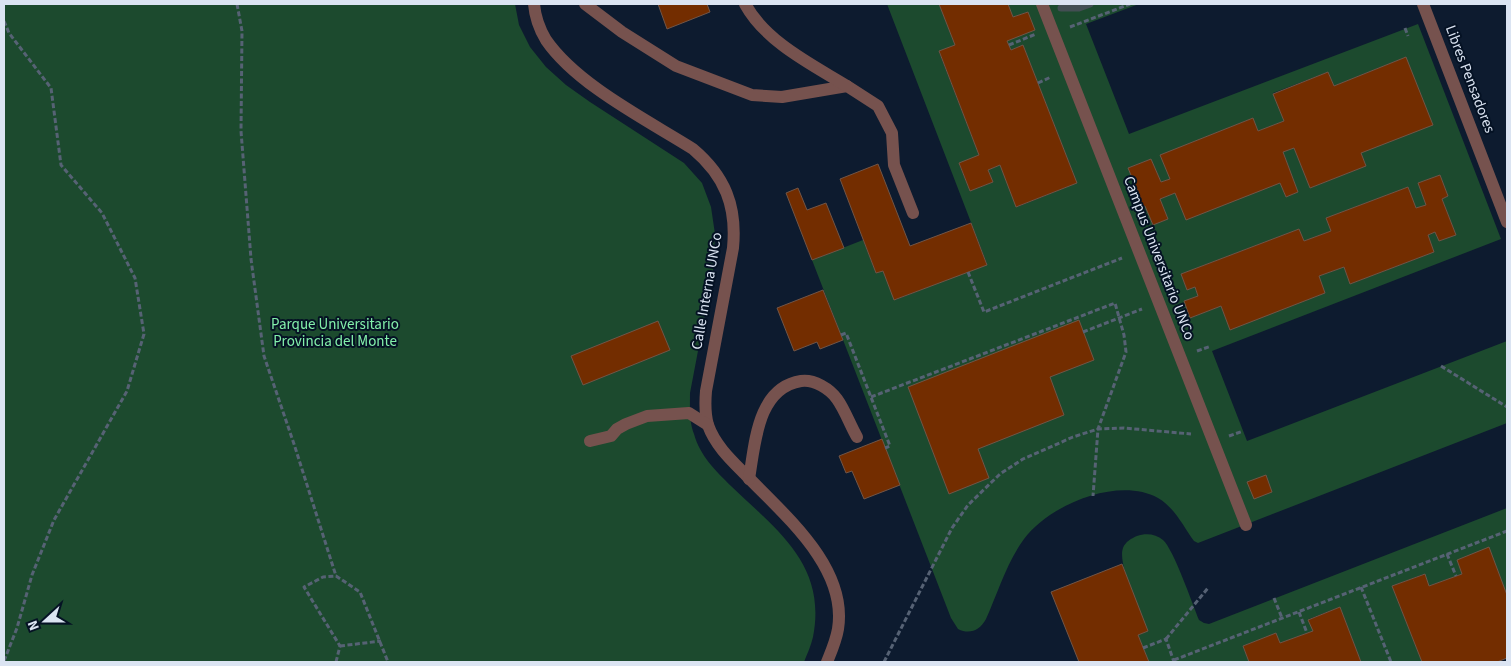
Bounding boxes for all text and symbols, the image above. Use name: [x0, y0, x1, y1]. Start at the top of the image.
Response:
street label: Libres Pensadores: [1440, 22, 1500, 136]
street label: Campus Universitario UNCo: [1118, 173, 1200, 343]
street label: Calle Interna UNCo: [686, 231, 728, 351]
park label: Parque Universitario Provincia del Monte: [271, 314, 399, 352]
north arrow: [20, 596, 70, 646]
text: N: [23, 617, 45, 633]

